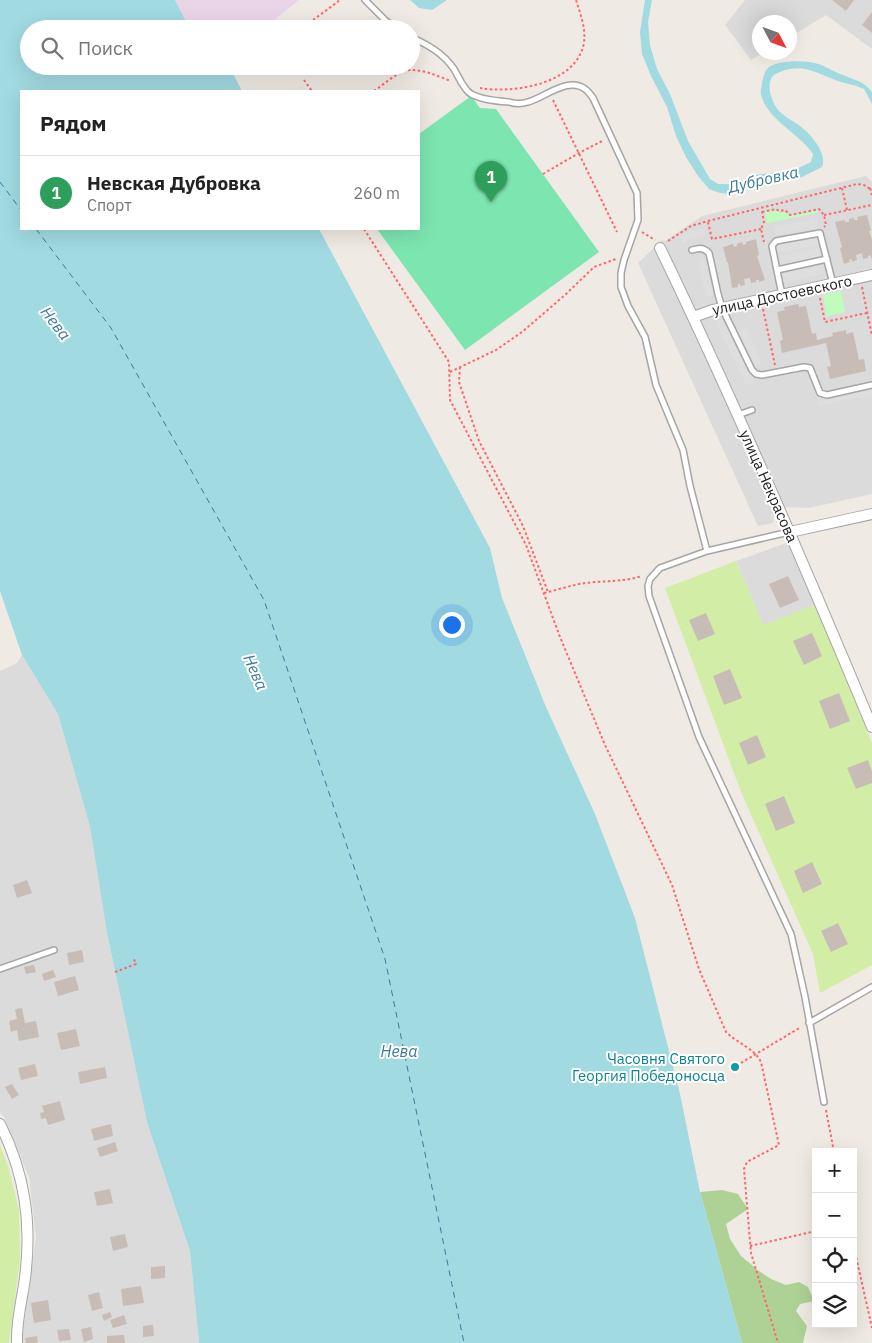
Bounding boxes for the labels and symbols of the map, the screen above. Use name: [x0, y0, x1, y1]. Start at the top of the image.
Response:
north arrow: [752, 15, 797, 60]
pin: 1: [475, 161, 507, 202]
water label: Дубровка: [724, 161, 800, 197]
street label: улица Достоевского: [710, 271, 854, 319]
water label: Нева: [37, 302, 75, 344]
street label: улица Некрасова: [736, 427, 802, 545]
your location: [439, 612, 465, 638]
water label: Нева: [239, 651, 273, 693]
water label: Нева: [380, 1041, 418, 1061]
place label: Часовня Святого Георгия Победоносца: [572, 1049, 725, 1085]
marker: Часовня Святого Георгия Победоносца: [729, 1061, 741, 1073]

